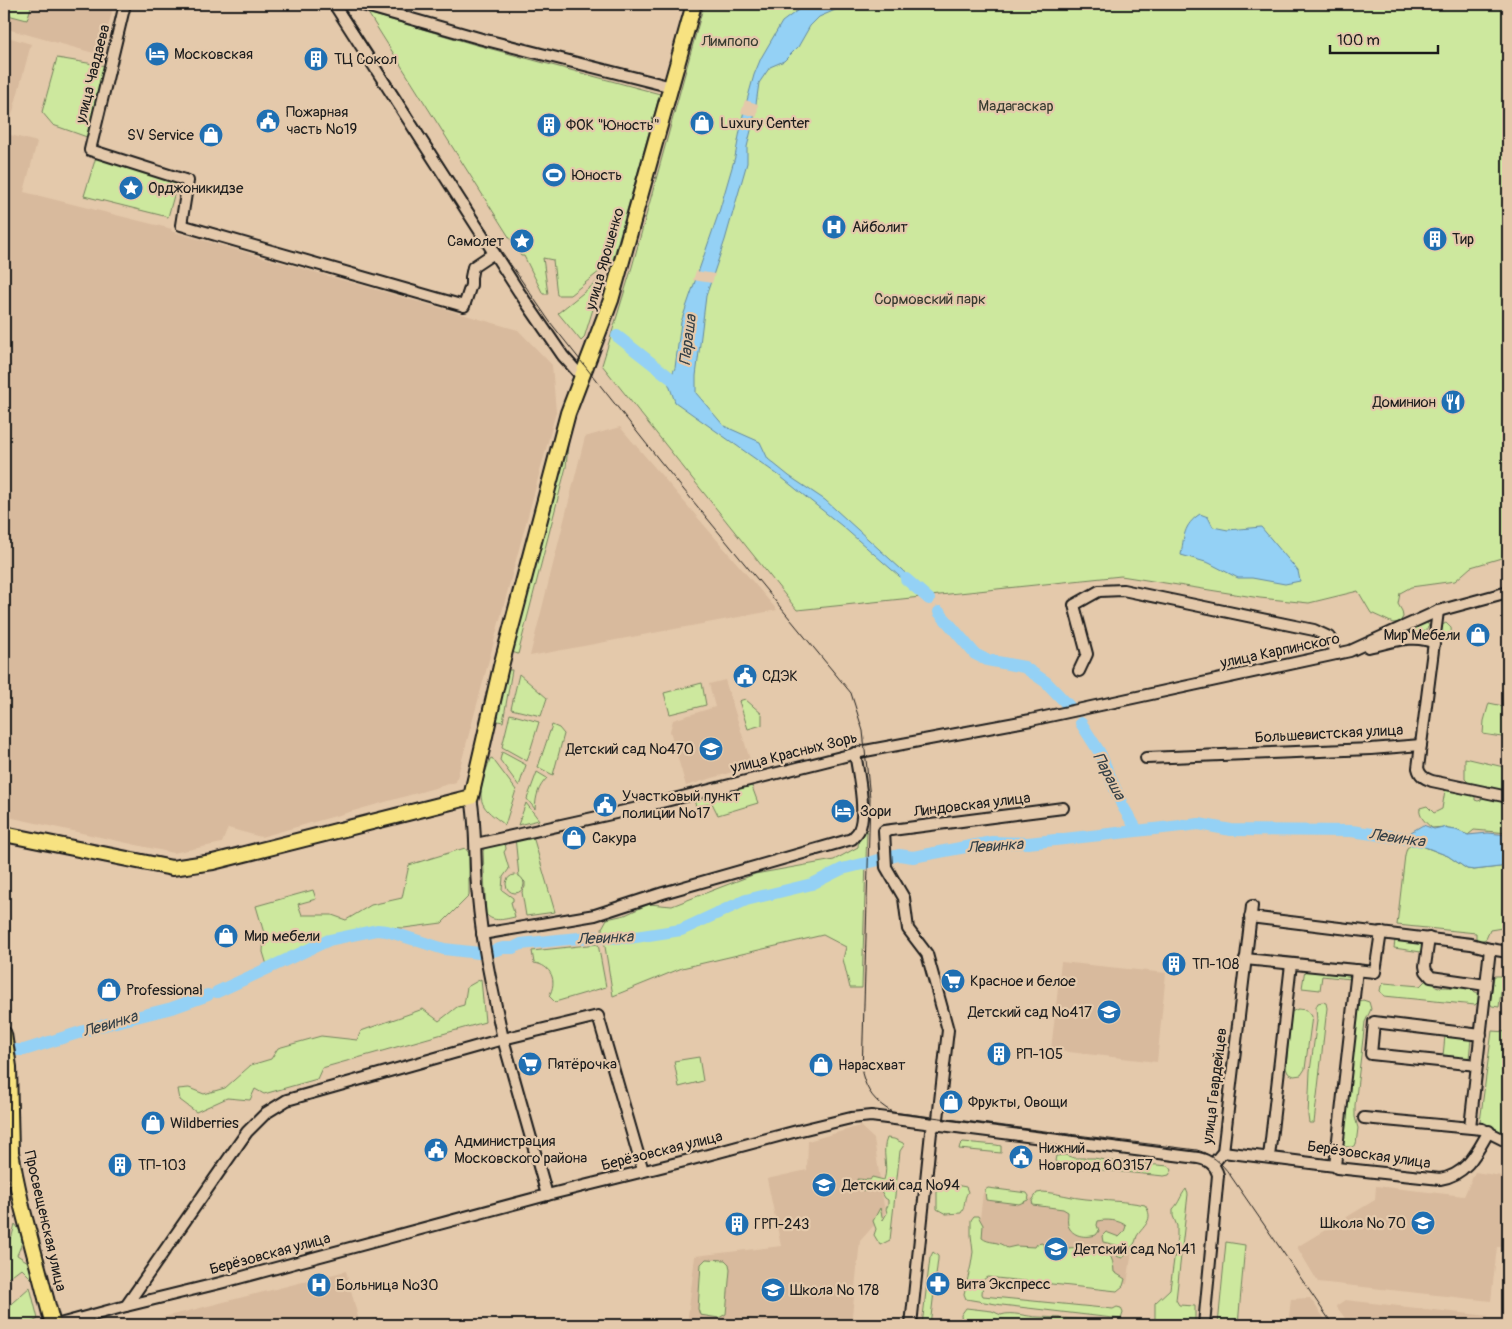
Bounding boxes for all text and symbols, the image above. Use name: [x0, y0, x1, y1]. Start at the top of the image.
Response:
scale bar: [1330, 22, 1437, 54]
street label: улица Чаадаева: [71, 23, 114, 126]
text: 100 m: [1337, 31, 1380, 50]
park label: Лимпопо: [701, 32, 758, 51]
hotel icon: Московская: [144, 41, 170, 67]
place label: Московская: [174, 45, 253, 64]
building icon: ТЦ Сокол: [303, 46, 329, 72]
place label: ТЦ Сокол: [334, 50, 397, 69]
park label: Мадагаскар: [978, 97, 1054, 116]
place label: Пожарная часть №19: [286, 103, 357, 139]
public building icon: Пожарная часть №19: [255, 108, 281, 134]
shop icon: Luxury Center: [689, 110, 715, 136]
building icon: ФОК "Юность": [536, 112, 562, 138]
place label: Luxury Center: [720, 114, 810, 133]
place label: ФОК "Юность": [566, 116, 660, 135]
shop icon: SV Service: [198, 122, 224, 148]
place label: SV Service: [127, 126, 195, 145]
sports icon: Юность: [541, 162, 567, 188]
place label: Юность: [572, 166, 622, 185]
place icon: Орджоникидзе: [118, 175, 144, 201]
place label: Орджоникидзе: [148, 179, 244, 198]
street label: улица Ярошенко: [581, 206, 629, 313]
hospital icon: Айболит: [821, 214, 847, 240]
place label: Айболит: [852, 218, 908, 237]
building icon: Тир: [1422, 226, 1448, 252]
place icon: Самолет: [509, 228, 535, 254]
place label: Тир: [1452, 230, 1474, 249]
place label: Самолет: [447, 232, 504, 251]
park label: Сормовский парк: [874, 290, 986, 309]
water label: Параша: [675, 312, 701, 366]
restaurant icon: Доминион: [1440, 389, 1466, 415]
place label: Доминион: [1372, 393, 1436, 412]
shop icon: Мир Мебели: [1465, 622, 1491, 648]
place label: Мир Мебели: [1383, 626, 1460, 645]
street label: улица Карпинского: [1218, 629, 1341, 673]
public building icon: СДЭК: [732, 663, 758, 689]
place label: СДЭК: [762, 667, 798, 686]
street label: Большевистская улица: [1254, 721, 1404, 747]
street label: улица Красных Зорь: [728, 728, 859, 778]
school or university icon: Детский сад №470: [698, 736, 724, 762]
place label: Детский сад №470: [565, 740, 694, 759]
water label: Параша: [1088, 749, 1130, 804]
place label: Участковый пункт полиции №17: [622, 787, 741, 823]
street label: Линдовская улица: [911, 788, 1032, 822]
public building icon: Участковый пункт полиции №17: [592, 792, 618, 818]
hotel icon: Зори: [830, 798, 856, 824]
place label: Зори: [860, 802, 891, 821]
water label: Левинка: [1368, 824, 1428, 852]
shop icon: Сакура: [561, 825, 587, 851]
place label: Сакура: [592, 829, 636, 848]
water label: Левинка: [966, 834, 1025, 858]
shop icon: Мир мебели: [213, 923, 239, 949]
water label: Левинка: [576, 926, 635, 949]
place label: Мир мебели: [244, 927, 320, 946]
building icon: ТП-108: [1161, 951, 1187, 977]
place label: ТП-108: [1192, 955, 1240, 974]
supermarket icon: Красное и белое: [940, 968, 966, 994]
place label: Красное и белое: [970, 972, 1076, 991]
shop icon: Professional: [96, 977, 122, 1003]
place label: Professional: [126, 981, 203, 1000]
school or university icon: Детский сад №417: [1096, 999, 1122, 1025]
place label: Детский сад №417: [967, 1003, 1092, 1022]
water label: Левинка: [80, 1006, 141, 1042]
street label: улица Гвардейцев: [1198, 1027, 1232, 1146]
building icon: РП-105: [986, 1041, 1012, 1067]
place label: РП-105: [1016, 1045, 1063, 1064]
supermarket icon: Пятёрочка: [517, 1051, 543, 1077]
shop icon: Нарасхват: [808, 1052, 834, 1078]
place label: Пятёрочка: [548, 1055, 617, 1074]
place label: Нарасхват: [838, 1056, 906, 1075]
shop icon: Фрукты, Овощи: [938, 1089, 964, 1115]
place label: Фрукты, Овощи: [968, 1093, 1068, 1112]
shop icon: Wildberries: [140, 1110, 166, 1136]
place label: Wildberries: [170, 1114, 239, 1133]
street label: Берёзовская улица: [599, 1127, 725, 1175]
place label: Администрация Московского района: [454, 1132, 587, 1168]
public building icon: Администрация Московского района: [423, 1137, 449, 1163]
street label: Берёзовская улица: [1306, 1137, 1432, 1173]
place label: Нижний Новгород 603157: [1038, 1139, 1153, 1175]
public building icon: Нижний Новгород 603157: [1008, 1144, 1034, 1170]
street label: Просвещенская улица: [20, 1149, 70, 1293]
building icon: ТП-103: [107, 1152, 133, 1178]
place label: ТП-103: [138, 1156, 186, 1175]
school or university icon: Детский сад №94: [811, 1172, 837, 1198]
place label: Детский сад №94: [841, 1176, 960, 1195]
school or university icon: Школа № 70: [1410, 1210, 1436, 1236]
building icon: ГРП-243: [724, 1211, 750, 1237]
place label: Школа № 70: [1320, 1214, 1406, 1233]
place label: ГРП-243: [754, 1215, 810, 1234]
street label: Берёзовская улица: [208, 1229, 332, 1279]
school or university icon: Детский сад №141: [1043, 1236, 1069, 1262]
place label: Детский сад №141: [1073, 1240, 1196, 1259]
pharmacy icon: Вита Экспресс: [925, 1271, 951, 1297]
hospital icon: Больница №30: [306, 1272, 332, 1298]
place label: Вита Экспресс: [956, 1275, 1051, 1294]
place label: Больница №30: [336, 1276, 438, 1295]
school or university icon: Школа № 178: [760, 1277, 786, 1303]
place label: Школа № 178: [790, 1281, 879, 1300]

